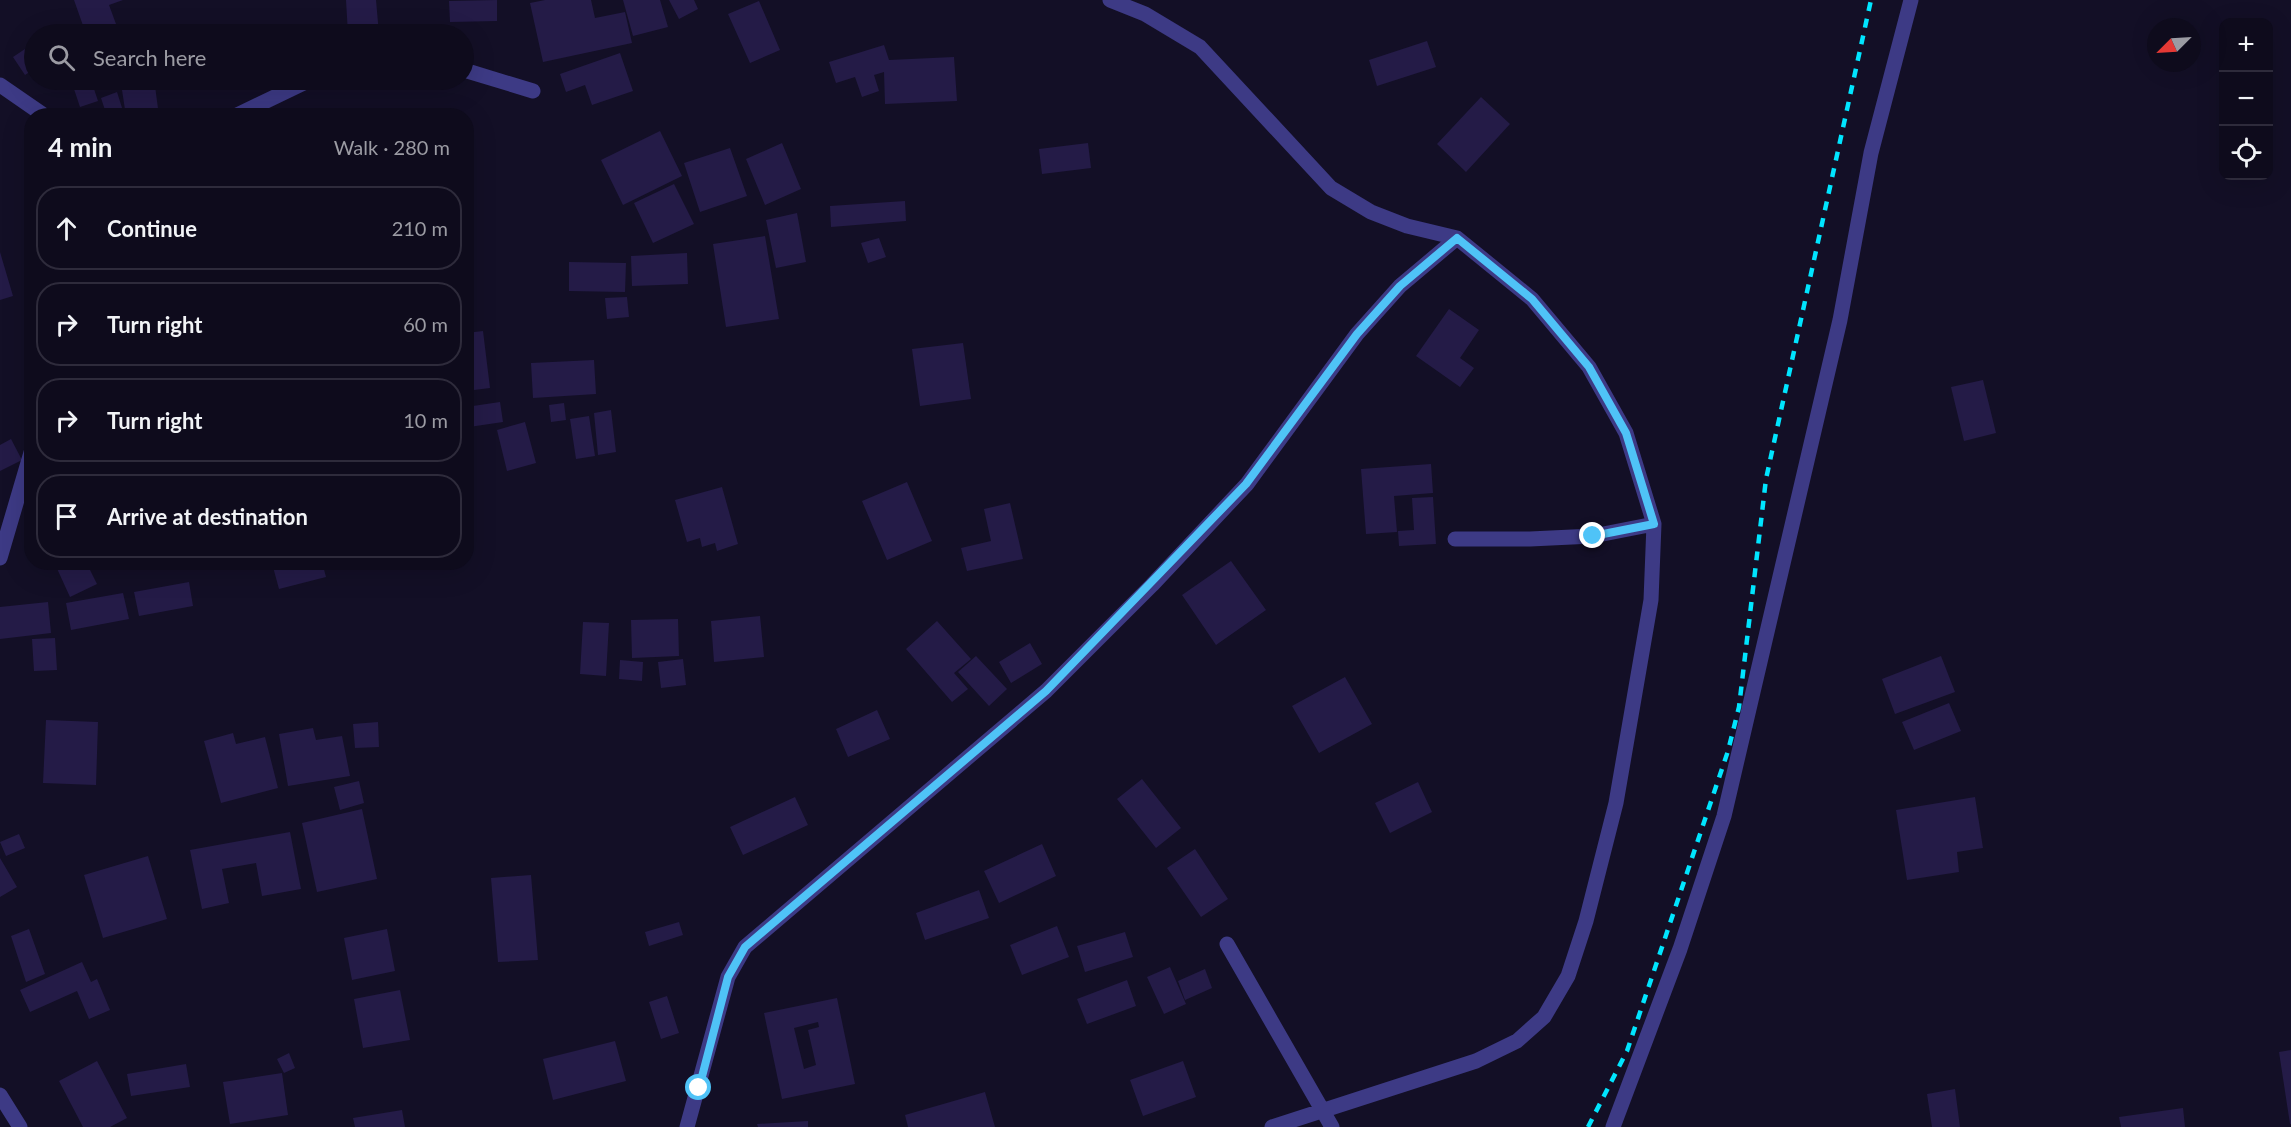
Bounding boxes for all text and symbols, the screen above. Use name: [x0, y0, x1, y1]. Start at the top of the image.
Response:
north arrow: [2147, 18, 2201, 72]
map controls: [2219, 18, 2273, 180]
button: +: [2219, 18, 2273, 72]
search box: [24, 24, 474, 90]
icon: search: [45, 41, 78, 74]
text: Search here: [93, 44, 206, 71]
button: −: [2219, 72, 2273, 126]
button: locate: [2219, 126, 2273, 180]
text: 4 min: [48, 131, 112, 163]
text: Walk · 280 m: [334, 135, 450, 159]
icon: ahead: [50, 212, 83, 245]
text: Continue: [107, 215, 197, 242]
text: 210 m: [392, 216, 448, 240]
icon: right: [50, 308, 83, 341]
text: Turn right: [107, 311, 202, 338]
text: 60 m: [403, 312, 448, 336]
icon: right: [50, 404, 83, 437]
text: Turn right: [107, 407, 202, 434]
text: 10 m: [403, 408, 448, 432]
icon: arrive: [50, 500, 83, 533]
text: Arrive at destination: [107, 503, 308, 530]
route end: [1579, 522, 1605, 548]
route start: [685, 1074, 711, 1100]

